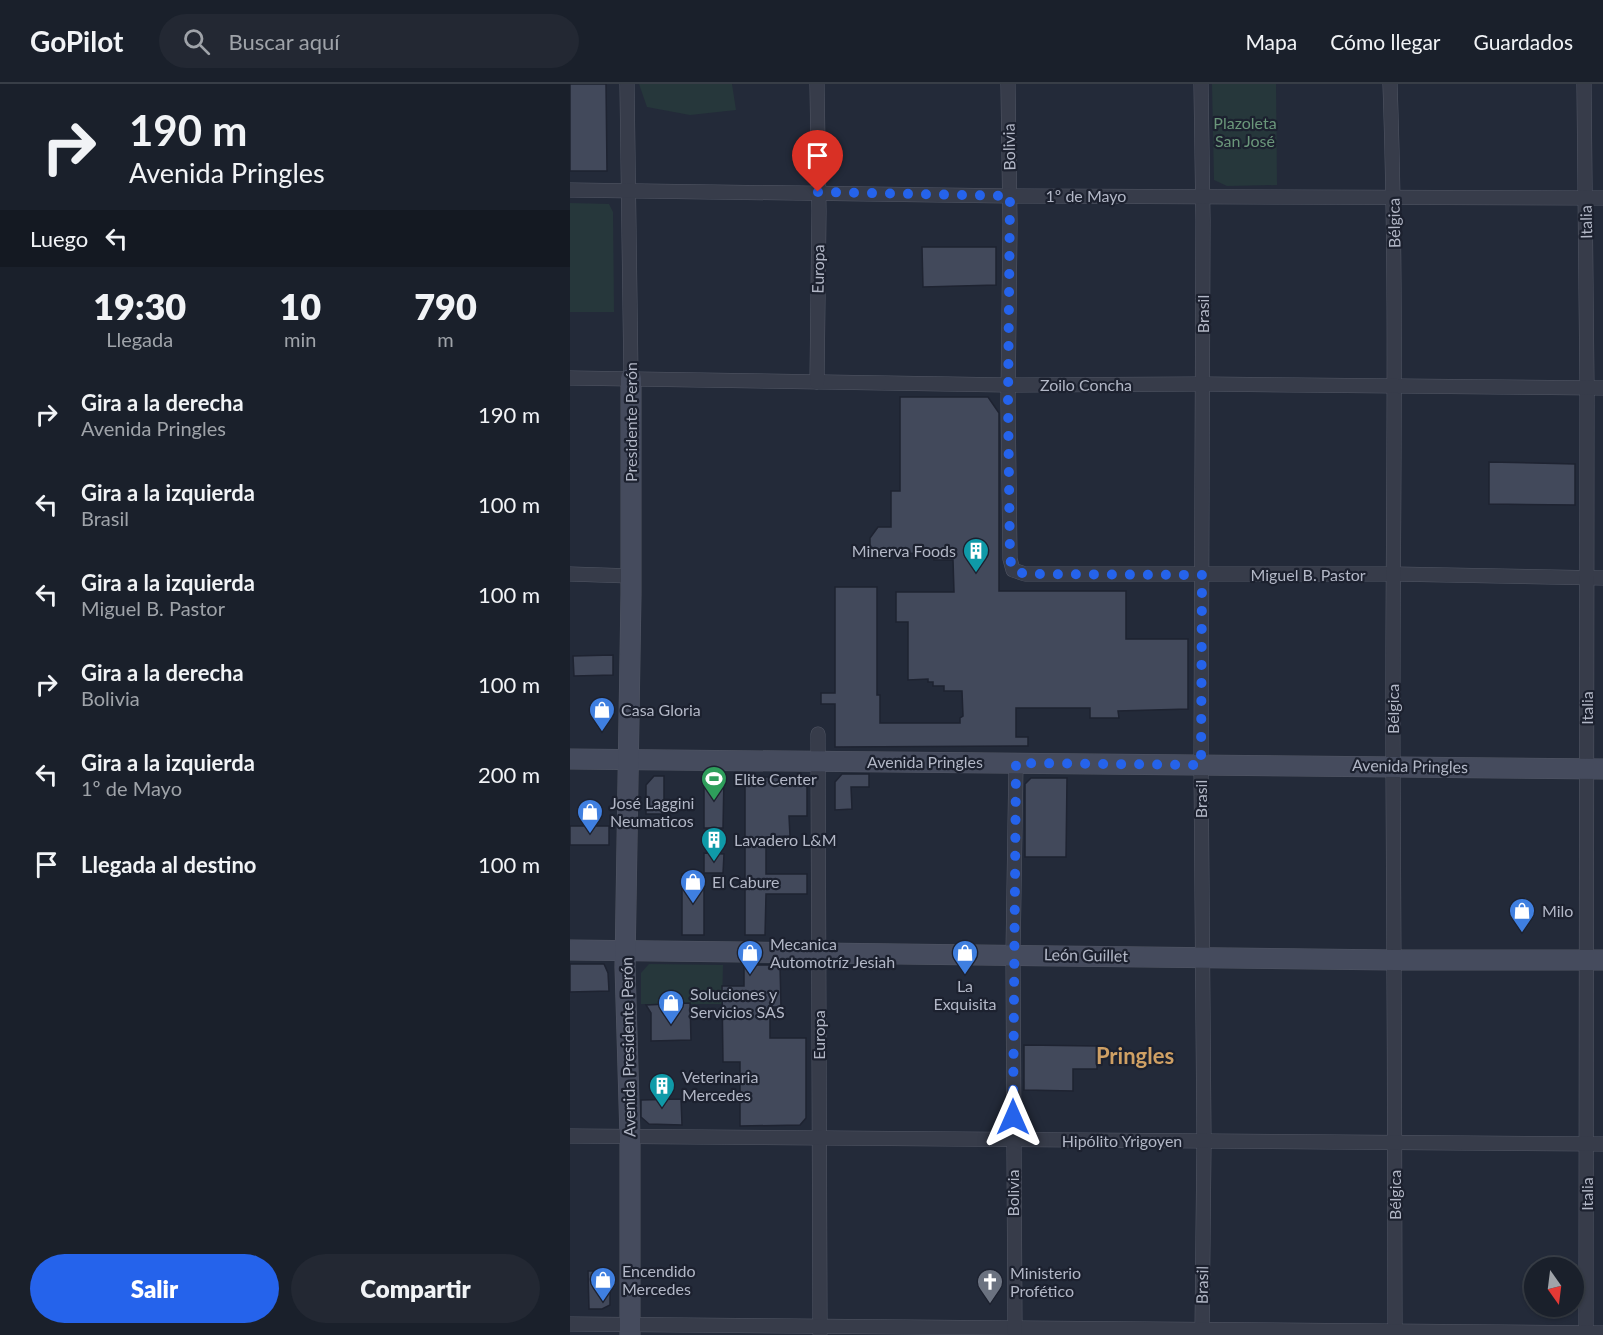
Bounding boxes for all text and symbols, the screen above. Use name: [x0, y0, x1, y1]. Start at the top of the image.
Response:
search box: [159, 14, 579, 68]
text: GoPilot: [30, 24, 123, 58]
icon: search: [180, 25, 213, 58]
text: Buscar aquí: [228, 28, 340, 55]
text: Mapa: [1245, 29, 1297, 54]
text: Cómo llegar: [1330, 29, 1441, 54]
text: Guardados: [1474, 29, 1573, 54]
text: 190 m: [129, 105, 247, 155]
icon: right: [30, 108, 108, 186]
park label: Plazoleta San José: [1213, 113, 1277, 150]
street label: Bolivia: [999, 123, 1018, 171]
pin: [792, 130, 843, 192]
icon: arrive: [801, 139, 834, 172]
text: Avenida Pringles: [129, 156, 325, 189]
street label: 1º de Mayo: [1046, 186, 1126, 205]
street label: Bélgica: [1384, 198, 1403, 248]
street label: Italia: [1576, 205, 1595, 239]
icon: left: [100, 222, 133, 255]
text: Luego: [30, 225, 88, 252]
street label: Europa: [808, 244, 827, 294]
text: 19:30: [93, 284, 186, 328]
text: 10: [279, 284, 321, 328]
text: 790: [414, 284, 477, 328]
street label: Brasil: [1193, 295, 1212, 333]
text: Llegada: [106, 327, 173, 351]
text: min: [284, 327, 316, 351]
text: m: [437, 327, 454, 351]
street label: Presidente Perón: [621, 362, 640, 482]
street label: Zoilo Concha: [1040, 375, 1132, 394]
text: Gira a la derecha: [81, 389, 244, 416]
icon: right: [30, 398, 63, 431]
text: 190 m: [478, 401, 540, 428]
text: Avenida Pringles: [81, 416, 226, 440]
text: Gira a la izquierda: [81, 479, 255, 506]
icon: left: [30, 488, 63, 521]
text: 100 m: [478, 491, 540, 518]
text: Brasil: [81, 506, 129, 530]
building icon: Minerva Foods: [961, 536, 991, 574]
place label: Minerva Foods: [852, 541, 956, 560]
street label: Miguel B. Pastor: [1250, 565, 1366, 584]
text: Gira a la izquierda: [81, 569, 255, 596]
icon: left: [30, 578, 63, 611]
text: 100 m: [478, 581, 540, 608]
text: Miguel B. Pastor: [81, 596, 225, 620]
text: Gira a la derecha: [81, 659, 244, 686]
icon: right: [30, 668, 63, 701]
text: 100 m: [478, 671, 540, 698]
street label: Bélgica: [1383, 684, 1402, 734]
text: Bolivia: [81, 686, 140, 710]
street label: Italia: [1577, 691, 1596, 725]
shop icon: Casa Gloria: [587, 695, 617, 733]
place label: Casa Gloria: [621, 700, 701, 719]
text: Gira a la izquierda: [81, 749, 255, 776]
street label: Avenida Pringles: [867, 752, 983, 771]
street label: Avenida Pringles: [1352, 755, 1468, 776]
icon: left: [30, 758, 63, 791]
text: 200 m: [478, 761, 540, 788]
sports icon: Elite Center: [699, 764, 729, 802]
place label: Elite Center: [734, 769, 817, 788]
text: 1º de Mayo: [81, 776, 182, 800]
street label: Brasil: [1191, 780, 1210, 818]
place label: José Laggini Neumaticos: [610, 793, 694, 830]
shop icon: José Laggini Neumaticos: [575, 797, 605, 835]
building icon: Lavadero L&M: [699, 825, 729, 863]
place label: Lavadero L&M: [734, 830, 837, 849]
icon: arrive: [30, 848, 63, 881]
text: Llegada al destino: [81, 851, 257, 878]
text: 100 m: [478, 851, 540, 878]
shop icon: El Cabure: [678, 867, 708, 905]
place label: El Cabure: [712, 872, 780, 891]
shop icon: Milo: [1507, 896, 1537, 934]
place label: Milo: [1542, 901, 1573, 920]
place label: Mecanica Automotríz Jesiah: [770, 934, 895, 971]
shop icon: Mecanica Automotríz Jesiah: [735, 938, 765, 976]
shop icon: La Exquisita: [950, 938, 980, 976]
street label: León Guillet: [1044, 944, 1129, 965]
street label: Avenida Presidente Perón: [616, 957, 639, 1137]
place label: La Exquisita: [933, 976, 997, 1013]
place label: Soluciones y Servicios SAS: [690, 984, 785, 1021]
shop icon: Soluciones y Servicios SAS: [656, 988, 686, 1026]
street label: Europa: [809, 1010, 828, 1060]
district label: Pringles: [1096, 1042, 1174, 1069]
place label: Veterinaria Mercedes: [682, 1067, 758, 1104]
building icon: Veterinaria Mercedes: [647, 1071, 677, 1109]
position arrow: [981, 1085, 1045, 1149]
street label: Hipólito Yrigoyen: [1062, 1131, 1182, 1150]
street label: Bolivia: [1003, 1170, 1022, 1216]
street label: Bélgica: [1385, 1170, 1404, 1220]
street label: Italia: [1577, 1177, 1596, 1211]
button: Salir: [30, 1254, 279, 1323]
button: Compartir: [291, 1254, 540, 1323]
north arrow: [1524, 1257, 1584, 1317]
map controls: [1524, 1257, 1584, 1317]
place label: Encendido Mercedes: [622, 1261, 696, 1298]
place label: Ministerio Profético: [1010, 1263, 1081, 1300]
shop icon: Encendido Mercedes: [588, 1265, 618, 1303]
street label: Brasil: [1192, 1266, 1211, 1304]
church icon: Ministerio Profético: [975, 1267, 1005, 1305]

